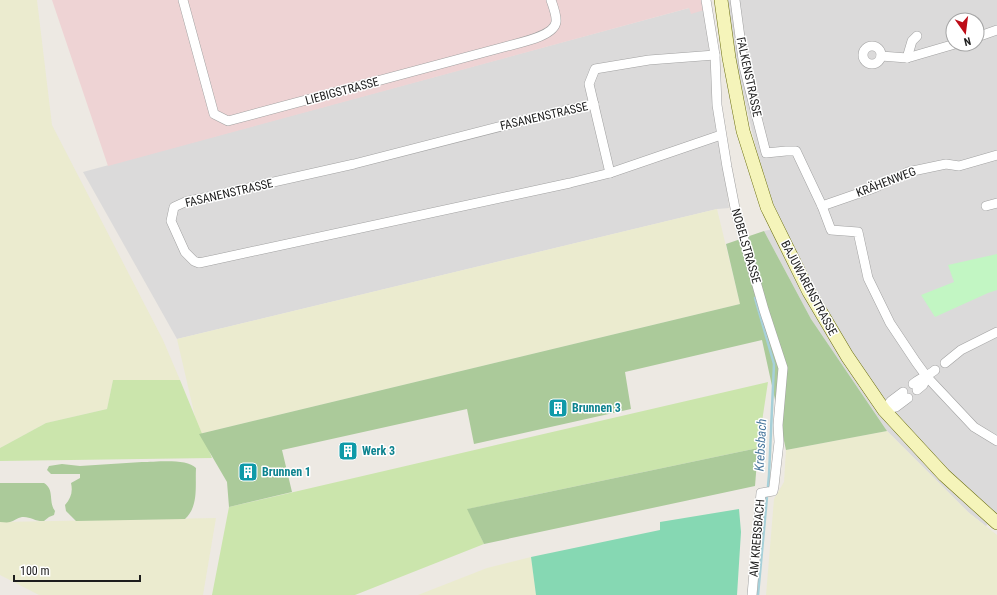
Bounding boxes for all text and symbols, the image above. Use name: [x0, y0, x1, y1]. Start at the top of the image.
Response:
north arrow: [945, 12, 985, 52]
text: N: [962, 34, 972, 48]
street label: FALKENSTRASSE: [734, 36, 764, 118]
street label: LIEBIGSTRASSE: [304, 74, 380, 108]
street label: FASANENSTRASSE: [499, 99, 589, 133]
street label: KRÄHENWEG: [854, 163, 918, 200]
street label: FASANENSTRASSE: [184, 176, 274, 210]
street label: NOBELSTRASSE: [729, 207, 763, 285]
street label: BAJUWARENSTRASSE: [778, 238, 840, 338]
building icon: Brunnen 3: [547, 397, 569, 419]
place label: Brunnen 3: [572, 401, 621, 415]
water label: Krebsbach: [752, 418, 769, 472]
building icon: Werk 3: [337, 440, 359, 462]
place label: Werk 3: [362, 444, 395, 458]
building icon: Brunnen 1: [237, 461, 259, 483]
place label: Brunnen 1: [262, 465, 311, 479]
street label: AM KREBSBACH: [747, 499, 767, 577]
scale bar: [14, 557, 140, 583]
text: 100 m: [20, 564, 50, 578]

